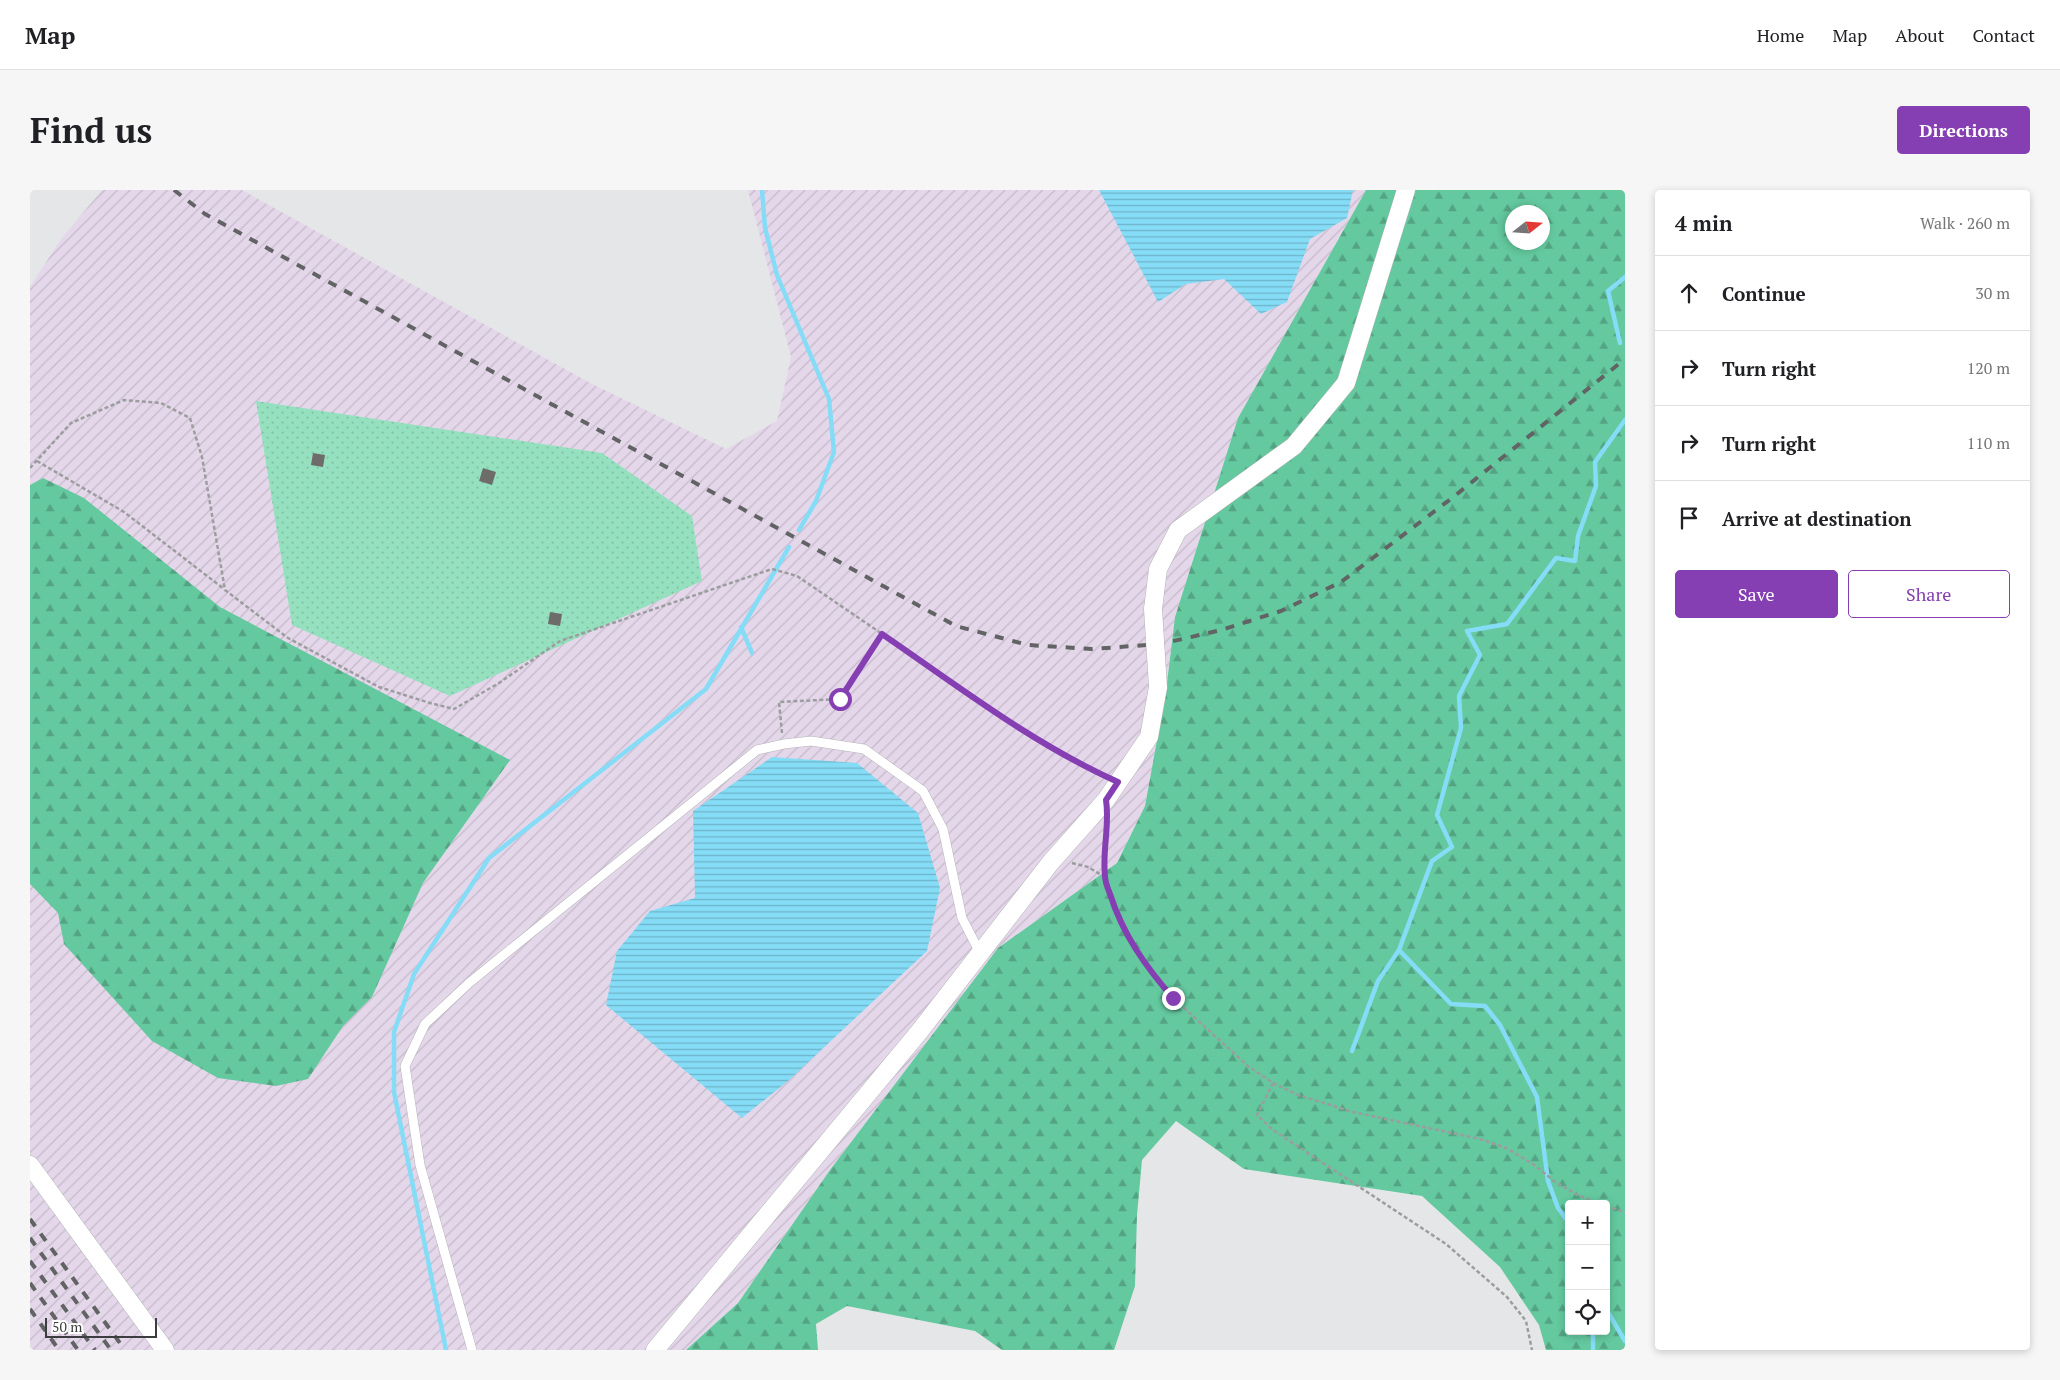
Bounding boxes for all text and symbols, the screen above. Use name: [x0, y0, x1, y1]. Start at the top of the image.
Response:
text: Map: [25, 19, 75, 51]
text: Home: [1757, 23, 1804, 47]
text: Map: [1832, 23, 1867, 47]
text: About: [1895, 23, 1944, 47]
text: Contact: [1972, 23, 2035, 47]
button: Directions: [1897, 106, 2030, 154]
text: Find us: [30, 107, 152, 153]
north arrow: [1505, 205, 1550, 250]
text: 4 min: [1675, 209, 1732, 237]
text: Walk · 260 m: [1920, 212, 2010, 234]
icon: ahead: [1675, 279, 1703, 307]
text: Continue: [1722, 281, 1806, 306]
text: 30 m: [1975, 282, 2010, 304]
icon: right: [1675, 354, 1703, 382]
text: Turn right: [1722, 356, 1816, 381]
text: 120 m: [1967, 357, 2010, 379]
icon: right: [1675, 429, 1703, 457]
text: Turn right: [1722, 431, 1816, 456]
text: 110 m: [1967, 432, 2010, 454]
icon: arrive: [1675, 504, 1703, 532]
text: Arrive at destination: [1722, 506, 1911, 531]
button: Save: [1675, 570, 1838, 618]
button: Share: [1848, 570, 2010, 618]
route start: [829, 688, 852, 711]
route end: [1162, 987, 1185, 1010]
map controls: [1565, 1200, 1610, 1335]
button: +: [1565, 1200, 1610, 1245]
button: −: [1565, 1245, 1610, 1290]
button: locate: [1565, 1290, 1610, 1335]
scale bar: [45, 1315, 158, 1338]
text: 50 m: [52, 1317, 82, 1336]

